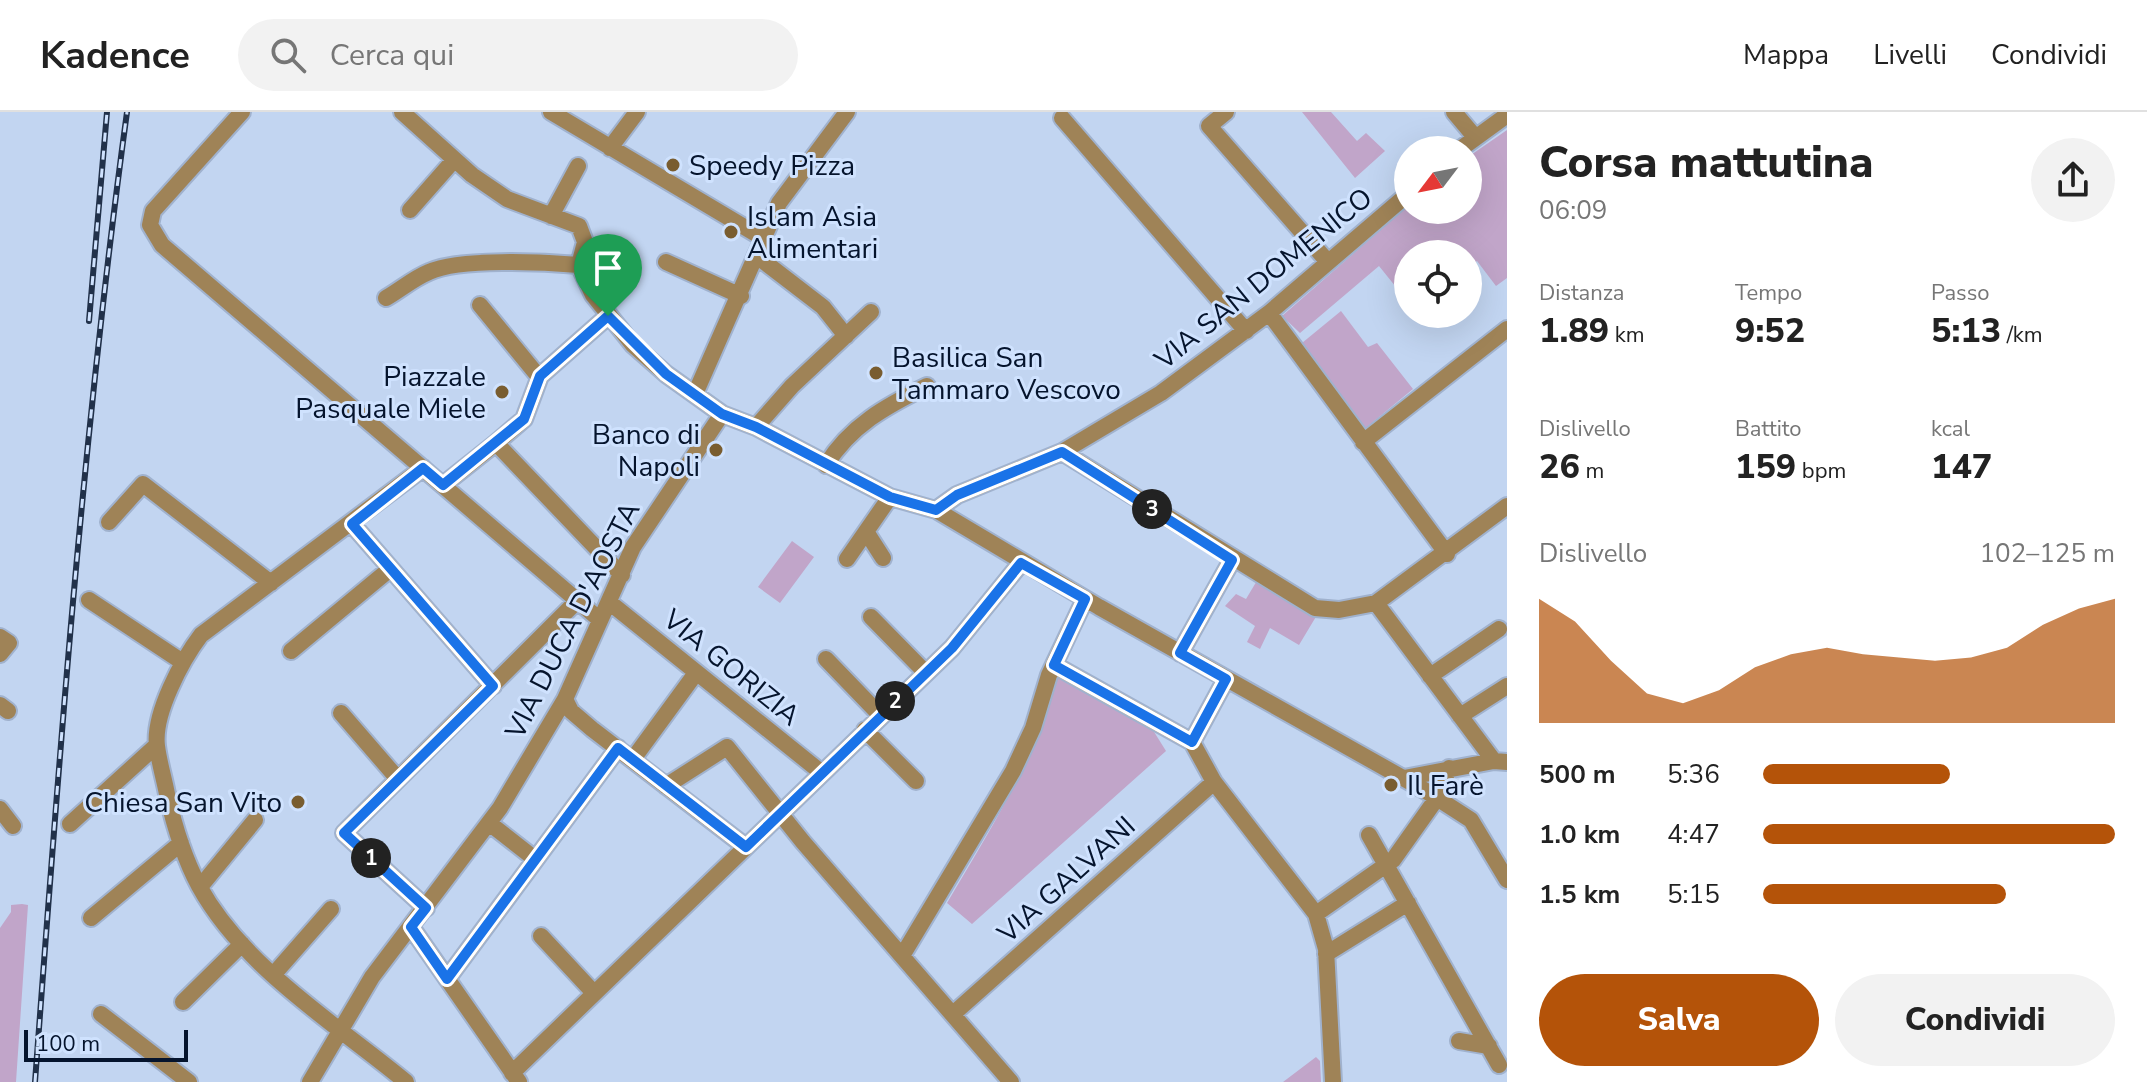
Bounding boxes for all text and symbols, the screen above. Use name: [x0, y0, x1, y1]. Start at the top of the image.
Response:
search box: [238, 19, 798, 91]
text: Kadence: [40, 30, 190, 81]
icon: search: [266, 33, 310, 77]
text: Cerca qui: [330, 35, 454, 76]
text: Mappa: [1743, 36, 1829, 74]
text: Livelli: [1873, 36, 1947, 74]
text: Condividi: [1991, 36, 2107, 74]
text: Corsa mattutina: [1539, 133, 1874, 193]
north arrow: [1394, 136, 1482, 224]
map controls: [1394, 136, 1482, 328]
button: share: [2031, 138, 2115, 222]
place label: Speedy Pizza: [689, 147, 855, 185]
marker: Speedy Pizza: [664, 156, 682, 174]
street label: VIA SAN DOMENICO: [1146, 179, 1380, 379]
text: 06:09: [1539, 193, 1607, 228]
place label: Islam Asia Alimentari: [747, 198, 878, 268]
marker: Islam Asia Alimentari: [722, 223, 740, 241]
pin: [574, 234, 642, 316]
button: locate: [1394, 240, 1482, 328]
icon: arrive: [586, 246, 630, 290]
text: Distanza: [1539, 278, 1625, 308]
text: Tempo: [1735, 278, 1802, 308]
text: Passo: [1931, 278, 1989, 308]
text: 1.89: [1539, 308, 1609, 354]
text: 9:52: [1735, 308, 1805, 354]
text: 5:13: [1931, 308, 2001, 354]
text: km: [1609, 320, 1645, 350]
text: /km: [2001, 320, 2043, 350]
place label: Basilica San Tammaro Vescovo: [892, 339, 1121, 409]
place label: Piazzale Pasquale Miele: [295, 358, 486, 428]
marker: Basilica San Tammaro Vescovo: [867, 364, 885, 382]
marker: Piazzale Pasquale Miele: [493, 383, 511, 401]
text: Dislivello: [1539, 414, 1631, 444]
text: Battito: [1735, 414, 1802, 444]
text: kcal: [1931, 414, 1970, 444]
place label: Banco di Napoli: [592, 416, 700, 486]
marker: Banco di Napoli: [707, 441, 725, 459]
text: 26: [1539, 444, 1580, 490]
text: 159: [1735, 444, 1796, 490]
text: 147: [1931, 444, 1992, 490]
text: m: [1580, 456, 1604, 486]
text: bpm: [1796, 456, 1846, 486]
pin: 3: [1132, 489, 1172, 529]
text: 3: [1145, 494, 1159, 524]
street label: VIA DUCA D'AOSTA: [496, 495, 649, 747]
text: Dislivello: [1539, 536, 1647, 571]
text: 102–125 m: [1979, 536, 2115, 571]
street label: VIA GORIZIA: [654, 600, 808, 735]
pin: 2: [875, 681, 915, 721]
text: 2: [888, 686, 902, 716]
text: 500 m: [1539, 757, 1616, 792]
text: 5:36: [1667, 757, 1720, 792]
place label: Il Farè: [1407, 767, 1484, 805]
marker: Il Farè: [1382, 776, 1400, 794]
place label: Chiesa San Vito: [84, 784, 282, 822]
marker: Chiesa San Vito: [289, 793, 307, 811]
street label: VIA GALVANI: [989, 808, 1144, 953]
text: 1.0 km: [1539, 817, 1620, 852]
text: 4:47: [1667, 817, 1720, 852]
pin: 1: [351, 838, 391, 878]
text: 1: [364, 843, 378, 873]
text: 1.5 km: [1539, 877, 1620, 912]
text: 5:15: [1667, 877, 1720, 912]
button: Salva: [1539, 974, 1819, 1066]
button: Condividi: [1835, 974, 2115, 1066]
scale bar: [24, 1026, 188, 1062]
text: 100 m: [36, 1029, 100, 1059]

